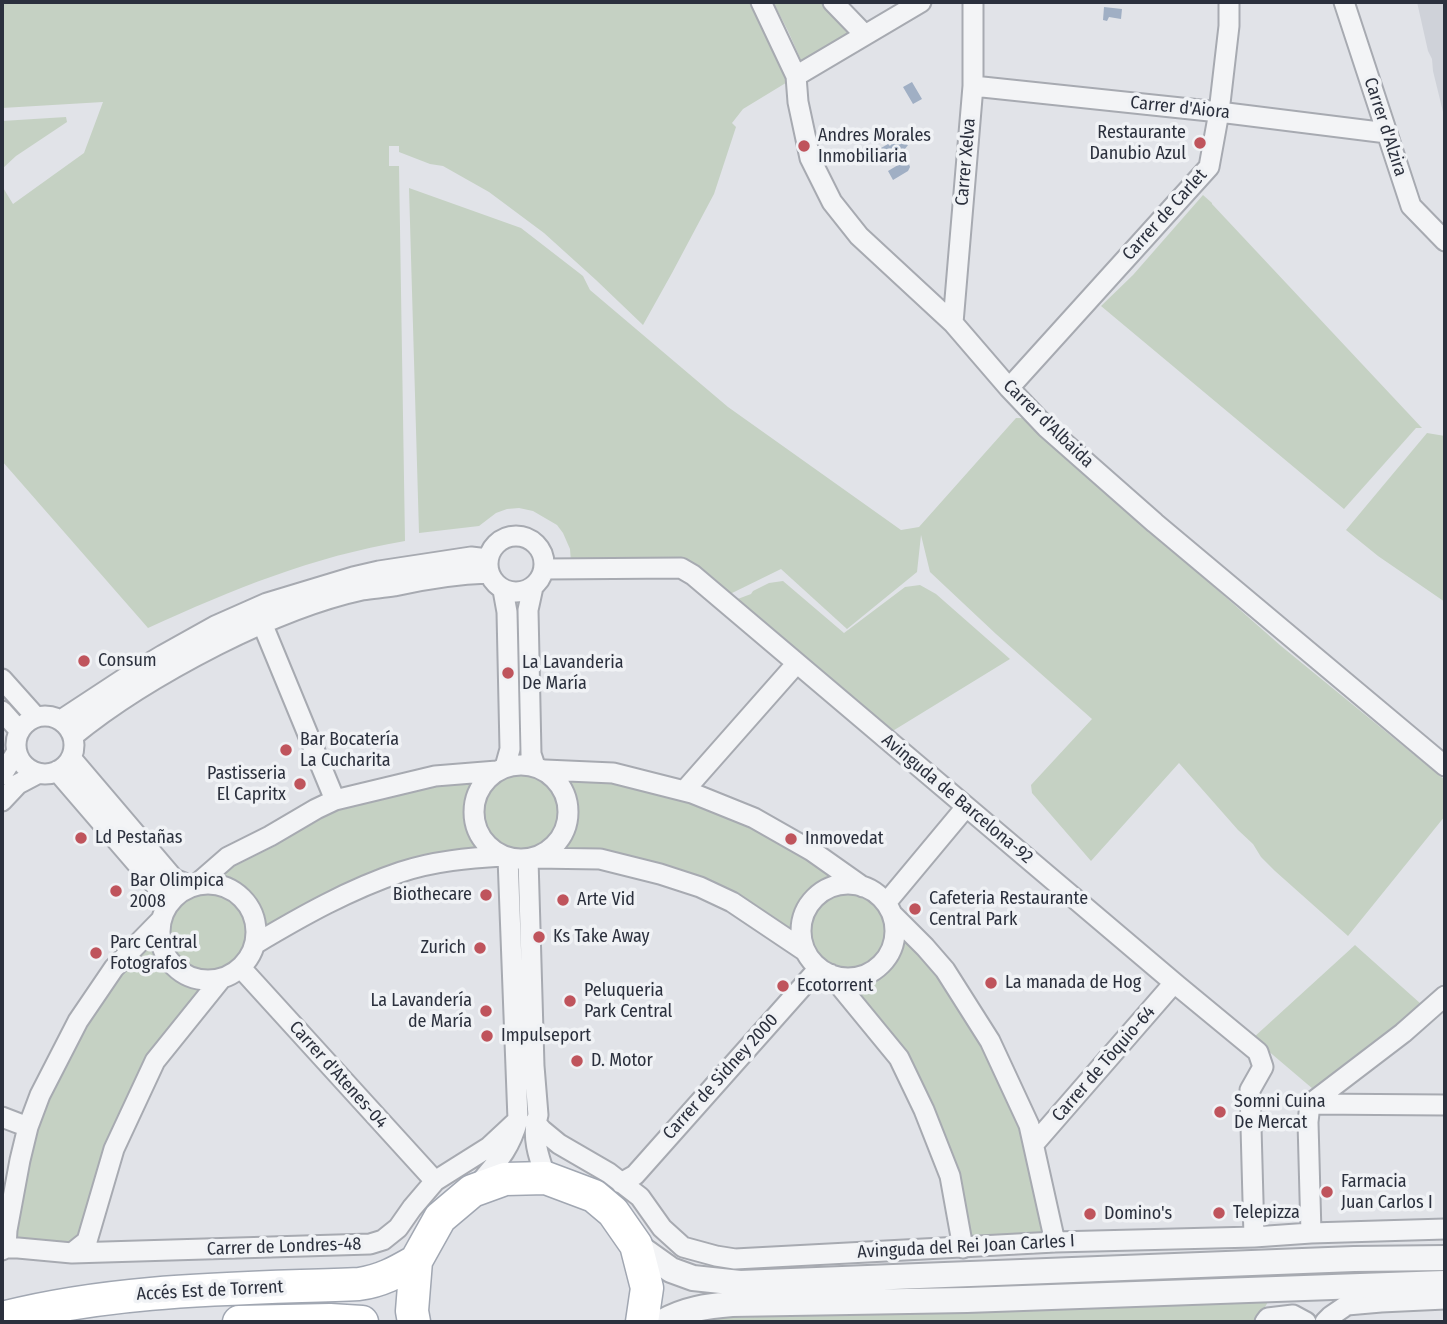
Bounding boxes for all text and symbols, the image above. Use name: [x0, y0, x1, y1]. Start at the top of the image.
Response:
street label: Carrer d'Alzira: [1359, 75, 1411, 179]
street label: Carrer d'Aiora: [1129, 92, 1231, 124]
street label: Carrer Xelva: [951, 117, 981, 207]
place label: Restaurante Danubio Azul: [1090, 122, 1186, 164]
place label: Andres Morales Inmobiliaria: [818, 125, 931, 168]
marker: Restaurante Danubio Azul: [1192, 135, 1208, 151]
marker: Andres Morales Inmobiliaria: [796, 138, 812, 154]
street label: Carrer de Carlet: [1118, 165, 1212, 265]
street label: Carrer d'Albaida: [998, 375, 1098, 473]
place label: Consum: [98, 650, 157, 672]
place label: La Lavanderia De María: [522, 652, 624, 694]
marker: Consum: [76, 653, 92, 669]
marker: La Lavanderia De María: [500, 665, 516, 681]
place label: Bar Bocatería La Cucharita: [300, 729, 399, 772]
street label: Avinguda de Barcelona-92: [877, 730, 1037, 868]
marker: Bar Bocatería La Cucharita: [278, 742, 294, 758]
place label: Pastisseria El Capritx: [207, 763, 286, 806]
marker: Pastisseria El Capritx: [292, 776, 308, 792]
place label: Ld Pestañas: [95, 827, 182, 849]
place label: Inmovedat: [805, 828, 884, 850]
marker: Ld Pestañas: [73, 830, 89, 846]
marker: Inmovedat: [783, 831, 799, 847]
place label: Bar Olimpica 2008: [130, 870, 224, 912]
marker: Bar Olimpica 2008: [108, 883, 124, 899]
place label: Biothecare: [393, 884, 472, 906]
marker: Biothecare: [478, 887, 494, 903]
place label: Cafeteria Restaurante Central Park: [929, 888, 1088, 930]
place label: Arte Vid: [577, 889, 635, 911]
marker: Arte Vid: [555, 892, 571, 908]
marker: Cafeteria Restaurante Central Park: [907, 901, 923, 917]
place label: Ks Take Away: [553, 926, 650, 948]
marker: Ks Take Away: [531, 929, 547, 945]
place label: Parc Central Fotografos: [110, 932, 197, 974]
place label: Zurich: [420, 937, 466, 959]
marker: Zurich: [472, 940, 488, 956]
marker: Parc Central Fotografos: [88, 945, 104, 961]
place label: La manada de Hog: [1005, 972, 1141, 994]
place label: Ecotorrent: [797, 975, 873, 997]
marker: La manada de Hog: [983, 975, 999, 991]
marker: Ecotorrent: [775, 978, 791, 994]
place label: Peluqueria Park Central: [584, 980, 672, 1023]
place label: La Lavandería de María: [370, 990, 472, 1032]
marker: Peluqueria Park Central: [562, 993, 578, 1009]
street label: Carrer de Tòquio-64: [1048, 1002, 1160, 1126]
marker: La Lavandería de María: [478, 1003, 494, 1019]
street label: Carrer de Sidney 2000: [659, 1010, 783, 1144]
street label: Carrer d'Atenes-04: [284, 1017, 392, 1133]
place label: Impulseport: [501, 1025, 591, 1047]
marker: Impulseport: [479, 1028, 495, 1044]
place label: D. Motor: [591, 1050, 653, 1072]
marker: D. Motor: [569, 1053, 585, 1069]
place label: Somni Cuina De Mercat: [1234, 1091, 1326, 1134]
marker: Somni Cuina De Mercat: [1212, 1104, 1228, 1120]
place label: Farmacia Juan Carlos I: [1341, 1171, 1433, 1214]
marker: Farmacia Juan Carlos I: [1319, 1184, 1335, 1200]
place label: Telepizza: [1233, 1202, 1300, 1224]
place label: Domino's: [1104, 1203, 1172, 1225]
marker: Telepizza: [1211, 1205, 1227, 1221]
marker: Domino's: [1082, 1206, 1098, 1222]
street label: Avinguda del Rei Joan Carles I: [857, 1231, 1075, 1263]
street label: Carrer de Londres-48: [206, 1234, 362, 1260]
street label: Accés Est de Torrent: [136, 1276, 284, 1306]

